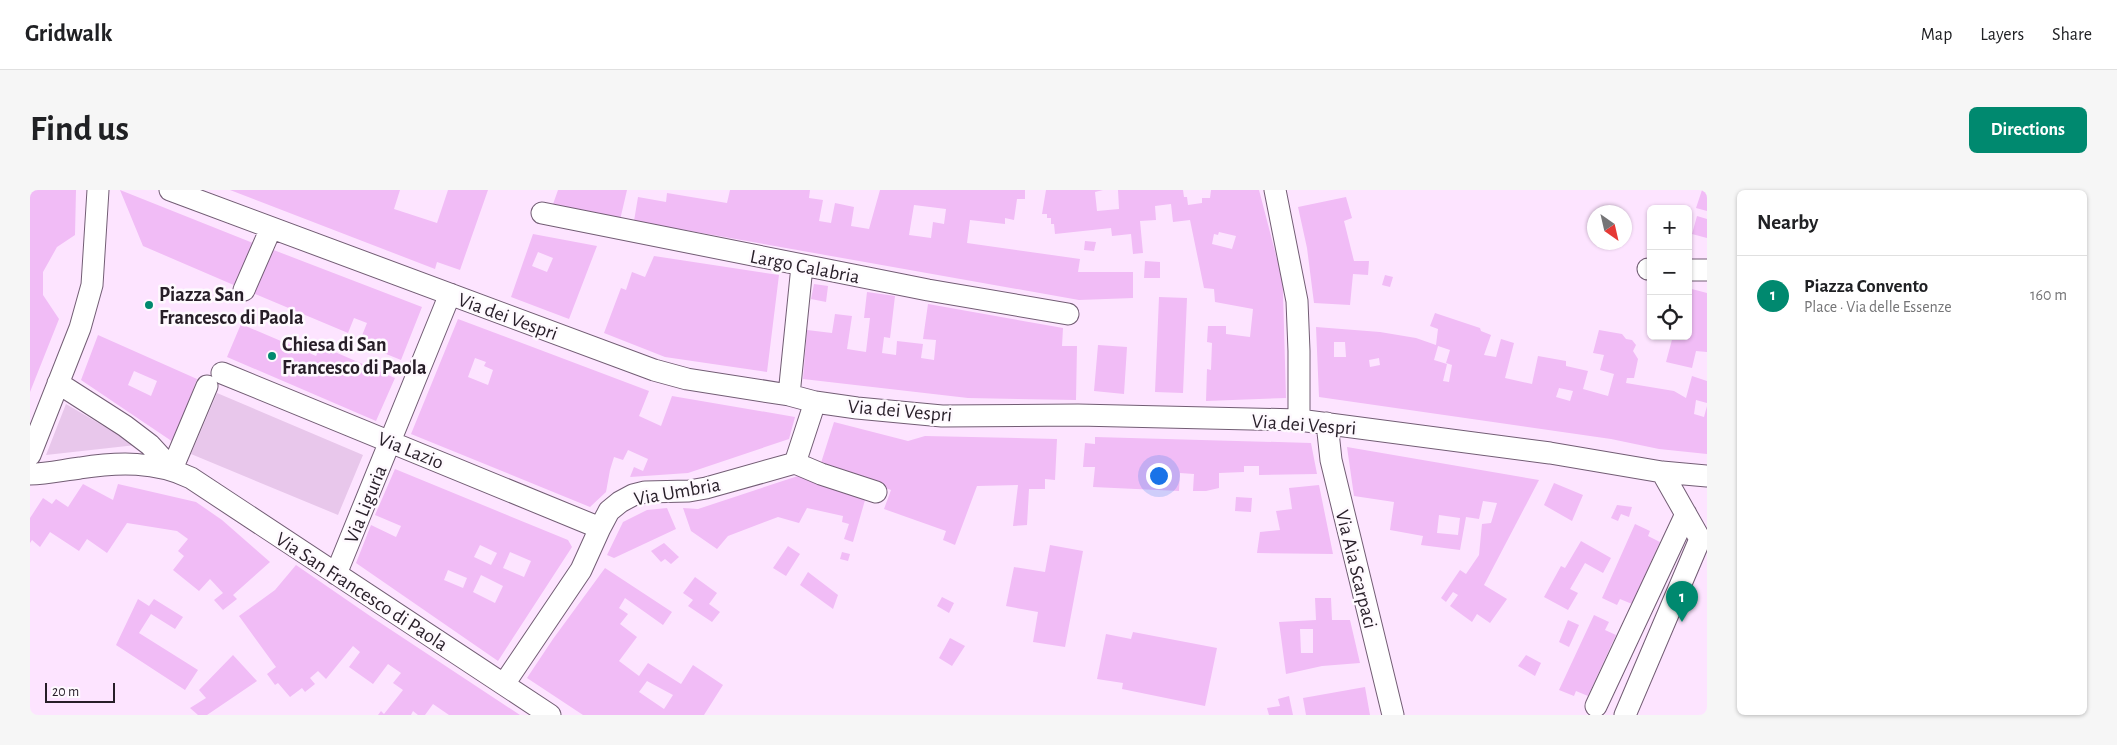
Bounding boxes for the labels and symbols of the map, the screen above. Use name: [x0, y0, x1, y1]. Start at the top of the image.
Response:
north arrow: [1587, 205, 1632, 250]
street label: Largo Calabria: [748, 247, 861, 287]
place label: Piazza San Francesco di Paola: [159, 285, 304, 328]
street label: Via dei Vespri: [455, 290, 560, 344]
marker: Piazza San Francesco di Paola: [143, 299, 155, 311]
place label: Chiesa di San Francesco di Paola: [282, 335, 427, 378]
marker: Chiesa di San Francesco di Paola: [266, 350, 278, 362]
street label: Via dei Vespri: [847, 396, 953, 426]
street label: Via dei Vespri: [1251, 411, 1357, 439]
street label: Via Lazio: [375, 429, 446, 473]
street label: Via Liguria: [341, 463, 391, 546]
your location: [1146, 463, 1172, 489]
street label: Via Umbria: [632, 475, 722, 509]
street label: Via Aia Scarpaci: [1332, 508, 1380, 631]
street label: Via San Francesco di Paola: [272, 529, 451, 655]
pin: 1: [1666, 581, 1698, 622]
scale bar: [45, 680, 115, 703]

